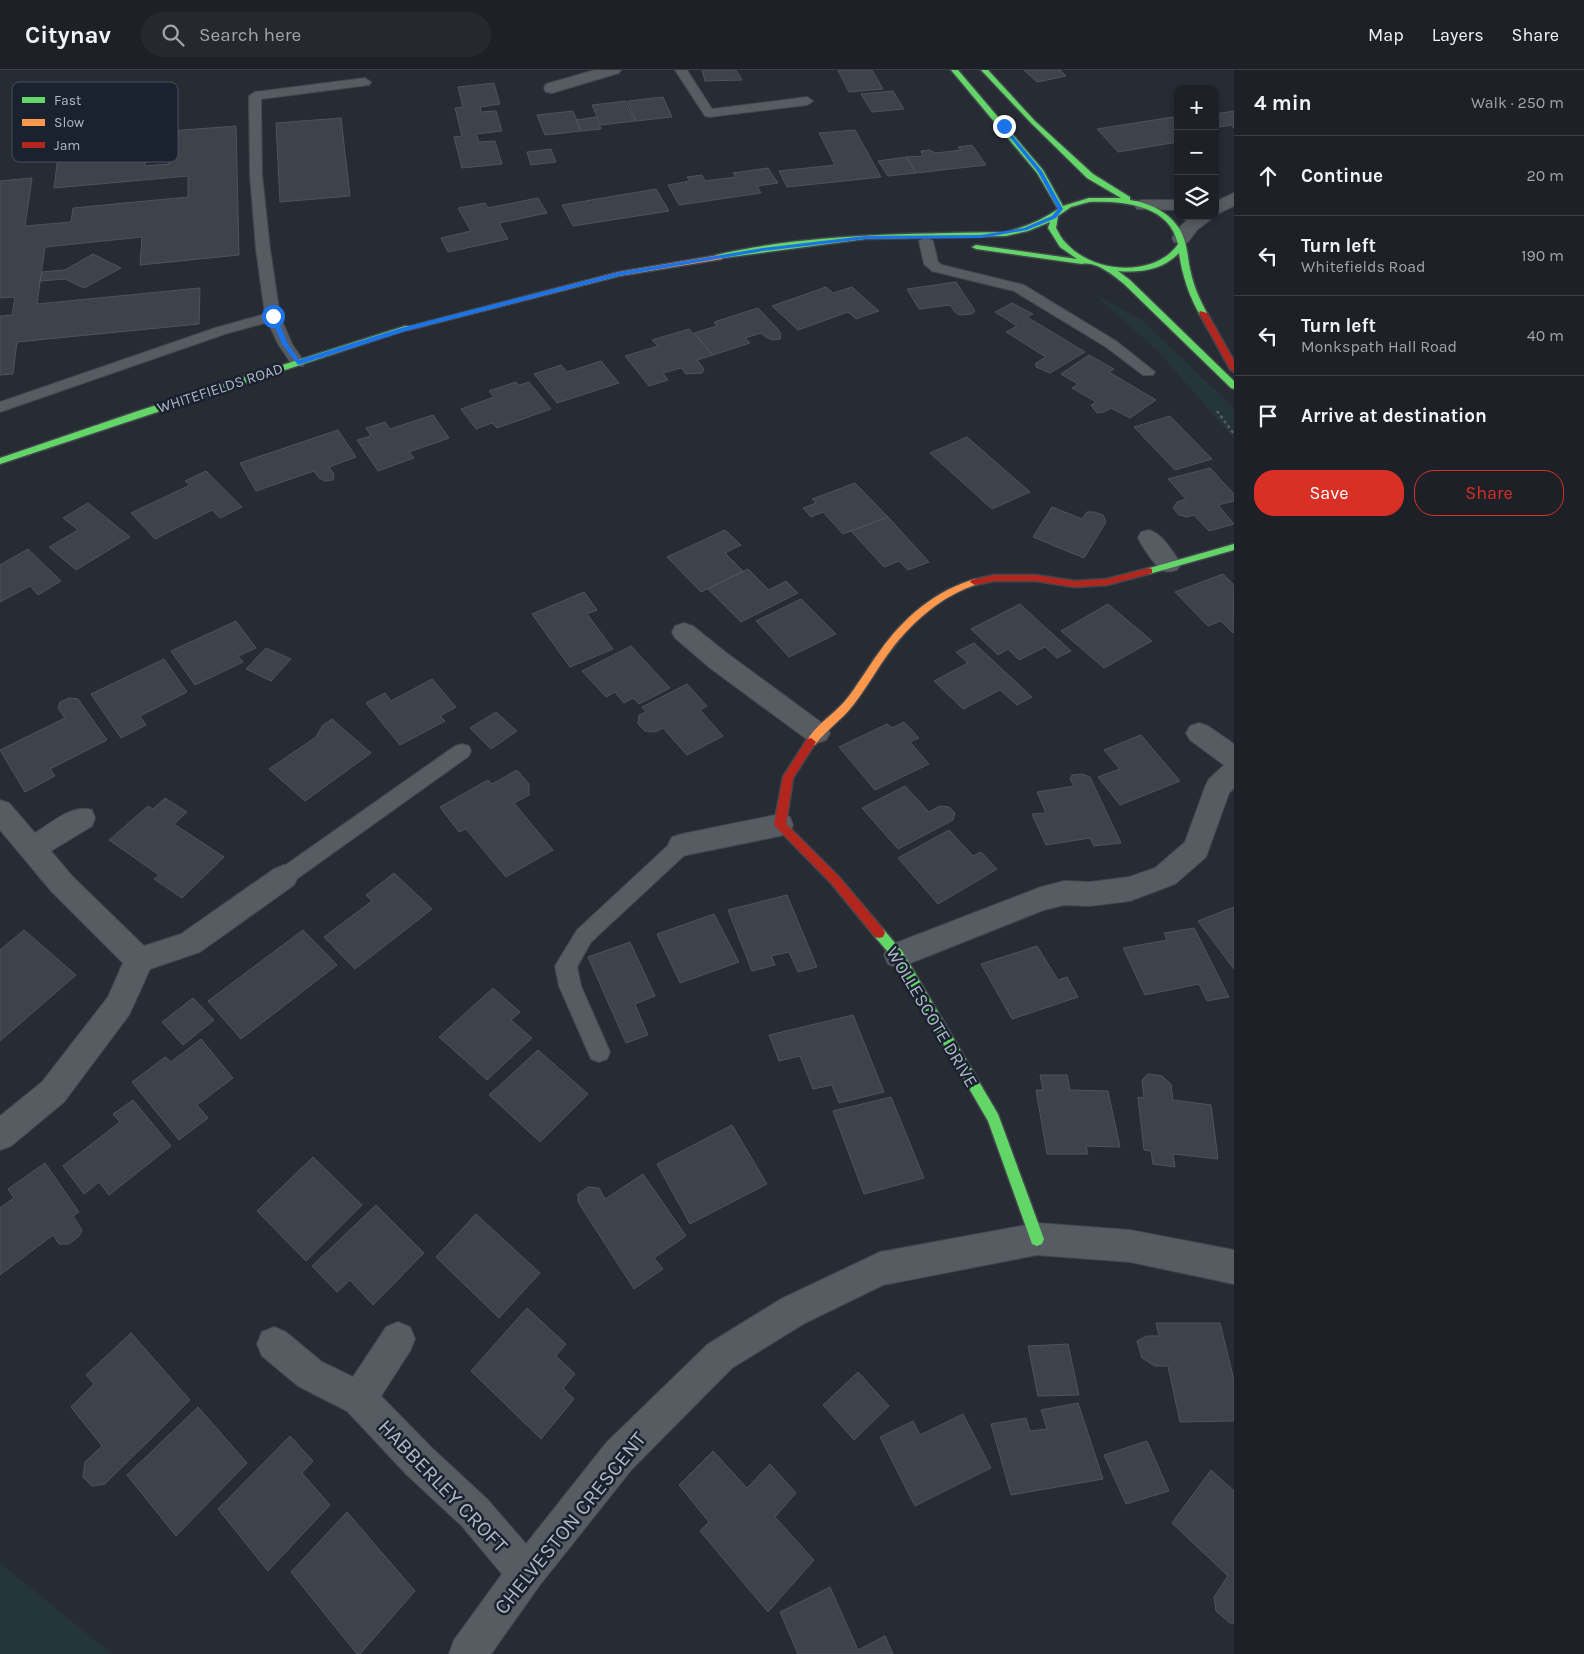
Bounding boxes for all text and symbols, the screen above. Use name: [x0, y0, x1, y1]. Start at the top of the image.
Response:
search box: [141, 12, 491, 57]
text: Citynav: [25, 21, 111, 49]
icon: search: [159, 21, 187, 49]
text: Search here: [199, 24, 301, 46]
text: Map: [1368, 24, 1404, 46]
text: Layers: [1432, 24, 1484, 46]
text: Share: [1512, 24, 1559, 46]
legend: [12, 82, 178, 162]
map controls: [1174, 85, 1219, 220]
button: +: [1174, 85, 1219, 130]
text: 4 min: [1254, 91, 1312, 115]
text: Fast: [54, 92, 81, 109]
text: Walk · 250 m: [1471, 93, 1564, 112]
text: Slow: [54, 114, 84, 131]
route end: [993, 115, 1016, 138]
button: −: [1174, 130, 1219, 175]
text: Jam: [54, 137, 80, 154]
icon: ahead: [1254, 162, 1282, 190]
text: Continue: [1301, 165, 1383, 187]
text: 20 m: [1526, 166, 1564, 185]
button: layers: [1174, 175, 1219, 220]
text: Turn left: [1301, 235, 1376, 257]
icon: left: [1254, 242, 1282, 270]
text: 190 m: [1521, 246, 1564, 265]
text: Whitefields Road: [1301, 257, 1425, 276]
route start: [262, 305, 285, 328]
text: Turn left: [1301, 315, 1376, 337]
icon: left: [1254, 322, 1282, 350]
text: 40 m: [1527, 326, 1564, 345]
text: Monkspath Hall Road: [1301, 337, 1457, 356]
street label: WHITEFIELDS ROAD: [155, 359, 285, 417]
icon: arrive: [1254, 402, 1282, 430]
text: Arrive at destination: [1301, 405, 1487, 427]
button: Save: [1254, 470, 1404, 516]
button: Share: [1414, 470, 1564, 516]
street label: WOLLESCOTE DRIVE: [881, 943, 983, 1091]
street label: HABBERLEY CROFT: [373, 1414, 513, 1558]
street label: CHELVESTON CRESCENT: [489, 1427, 651, 1619]

